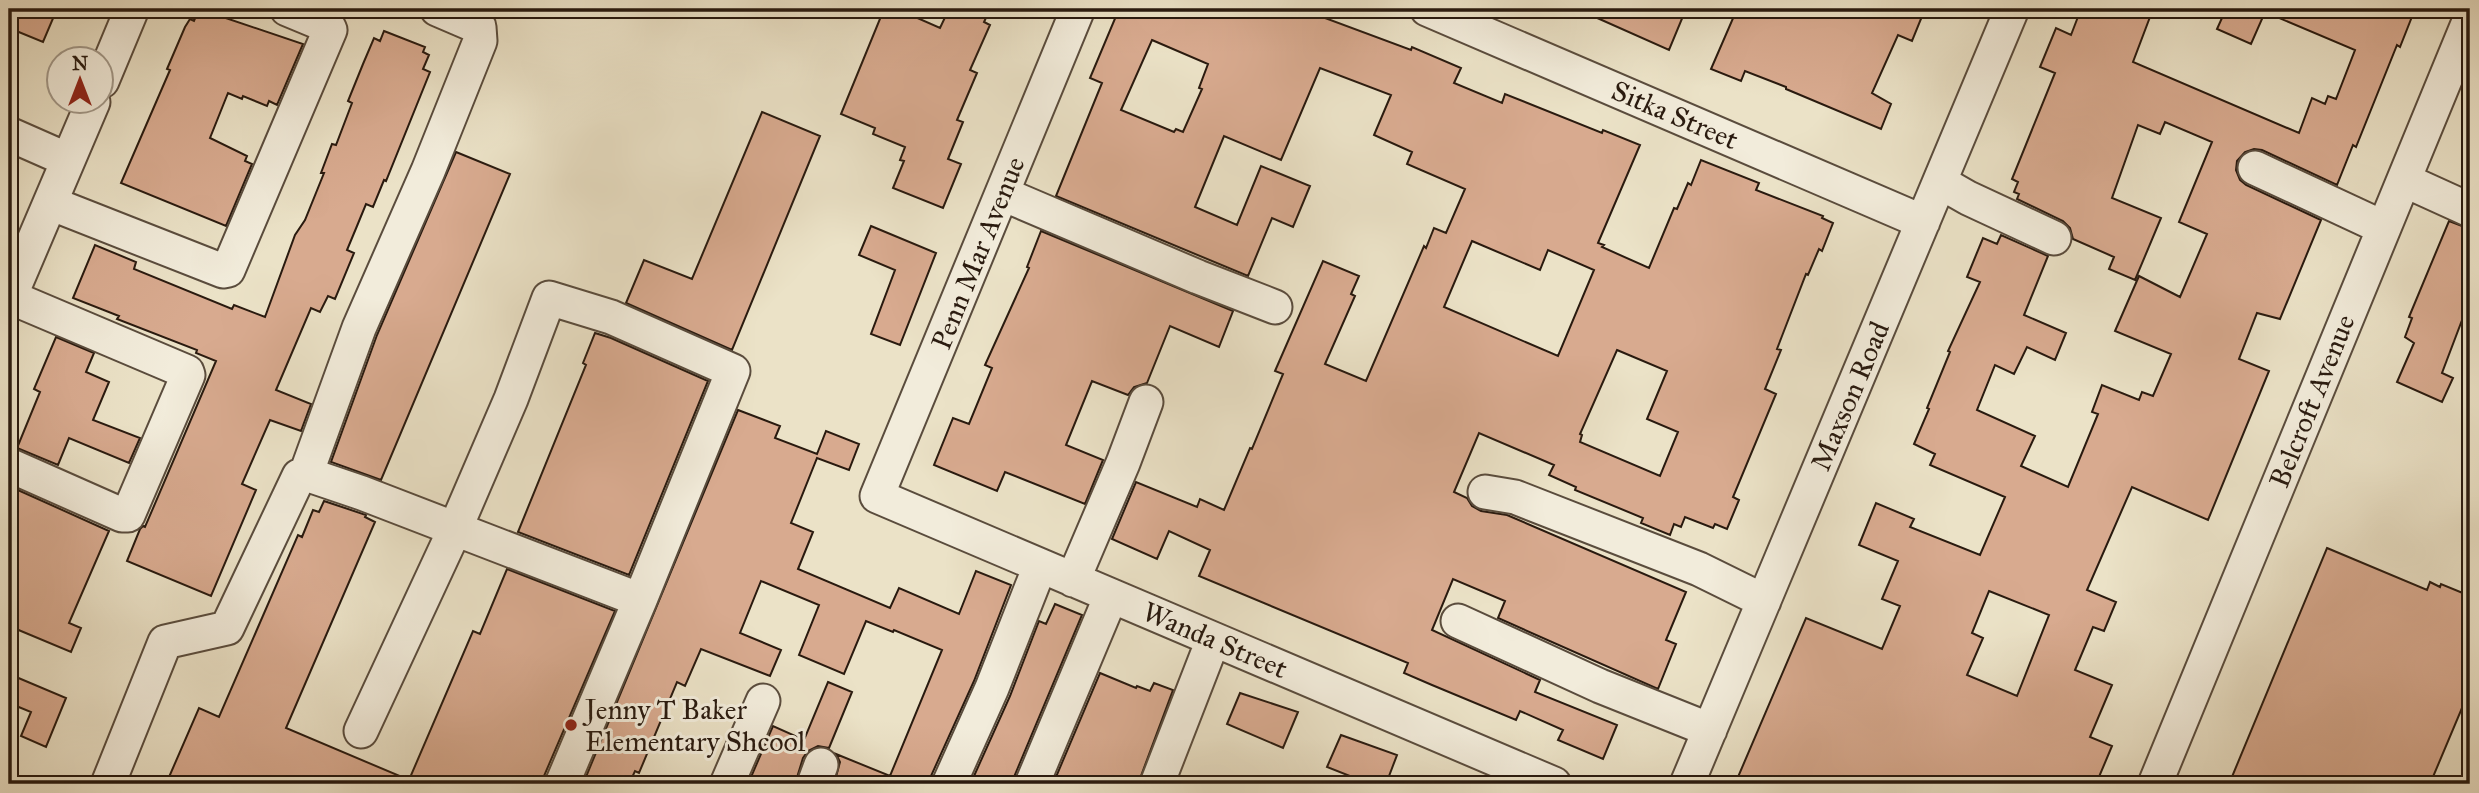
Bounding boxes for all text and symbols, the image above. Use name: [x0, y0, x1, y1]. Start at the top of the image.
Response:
north arrow: [46, 46, 116, 116]
text: N: [72, 52, 88, 75]
street label: Sitka Street: [1606, 73, 1744, 157]
street label: Penn Mar Avenue: [923, 152, 1033, 354]
street label: Belcroft Avenue: [2261, 309, 2363, 493]
street label: Maxson Road: [1803, 316, 1897, 476]
street label: Wanda Street: [1137, 594, 1293, 686]
place label: Jenny T Baker Elementary Shcool: [582, 692, 806, 759]
marker: Jenny T Baker Elementary Shcool: [563, 717, 579, 733]

